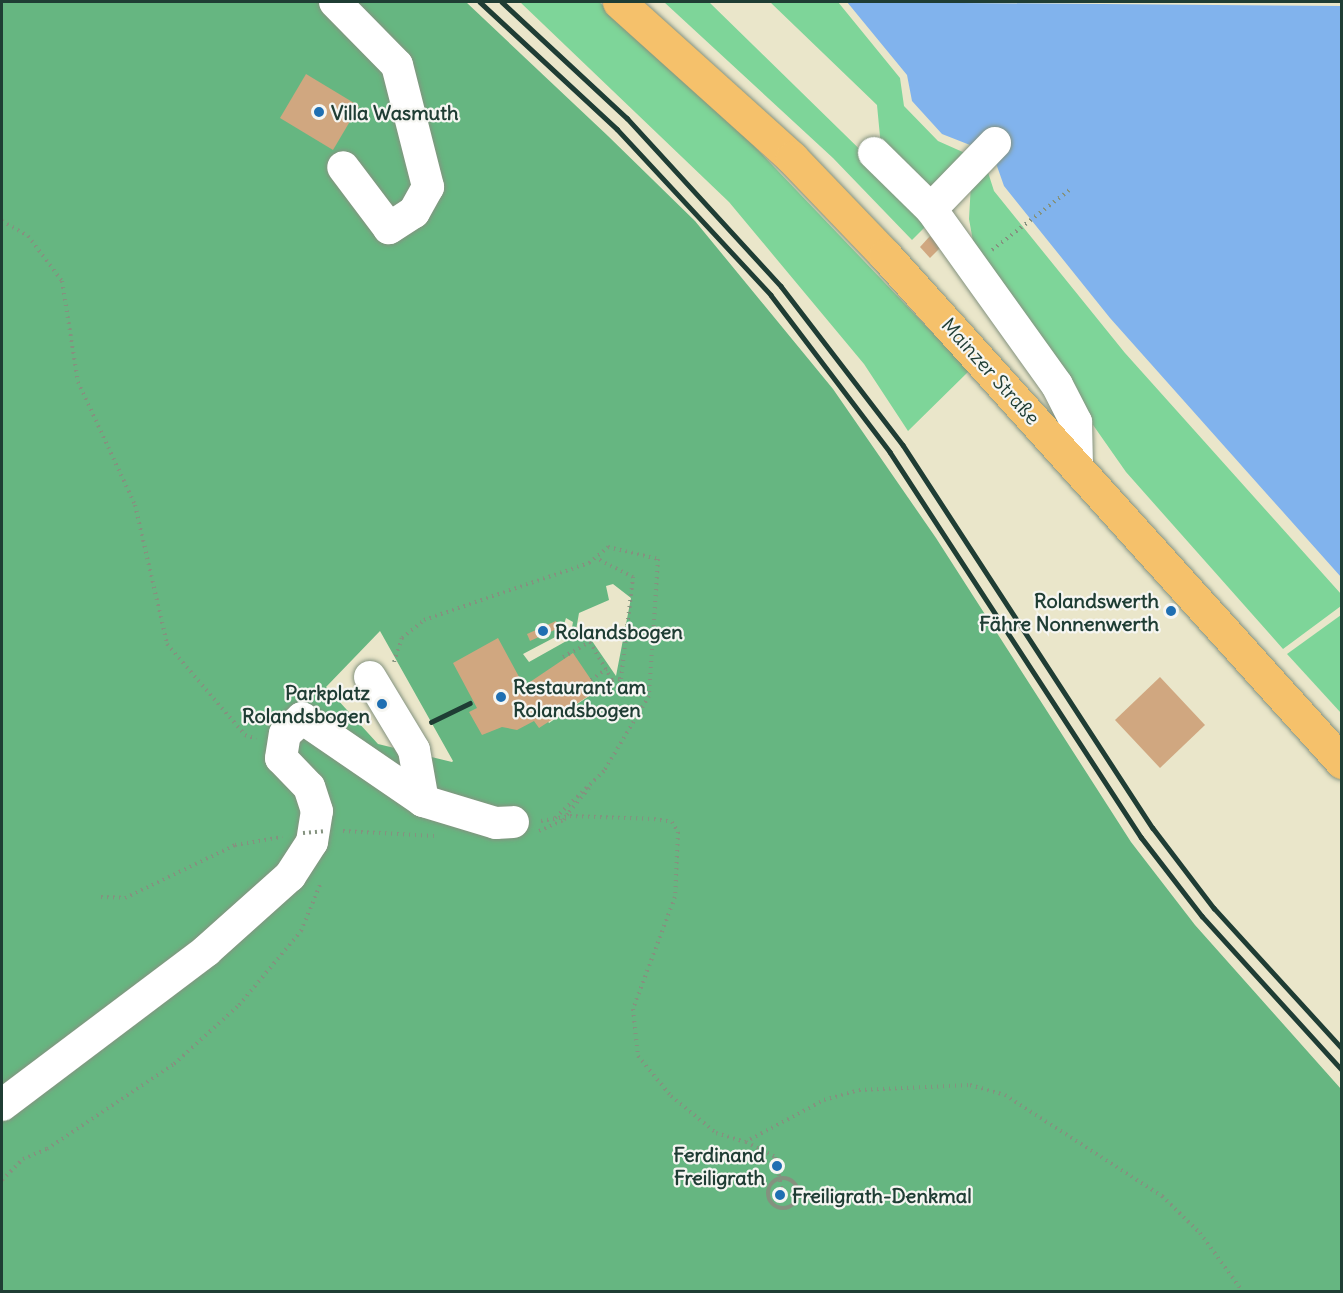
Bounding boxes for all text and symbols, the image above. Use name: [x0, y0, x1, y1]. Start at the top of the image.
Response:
place label: Villa Wasmuth: [331, 100, 459, 124]
marker: Villa Wasmuth: [312, 105, 326, 119]
street label: Mainzer Straße: [937, 313, 1045, 429]
place label: Rolandswerth Fähre Nonnenwerth: [979, 588, 1159, 635]
marker: Rolandswerth Fähre Nonnenwerth: [1164, 604, 1178, 618]
place label: Rolandsbogen: [555, 619, 683, 643]
marker: Rolandsbogen: [536, 624, 550, 638]
place label: Restaurant am Rolandsbogen: [513, 674, 646, 721]
place label: Parkplatz Rolandsbogen: [242, 680, 370, 727]
marker: Restaurant am Rolandsbogen: [494, 690, 508, 704]
marker: Parkplatz Rolandsbogen: [375, 697, 389, 711]
place label: Ferdinand Freiligrath: [673, 1142, 765, 1189]
marker: Ferdinand Freiligrath: [770, 1159, 784, 1173]
place label: Freiligrath-Denkmal: [792, 1183, 972, 1207]
marker: Freiligrath-Denkmal: [773, 1188, 787, 1202]

